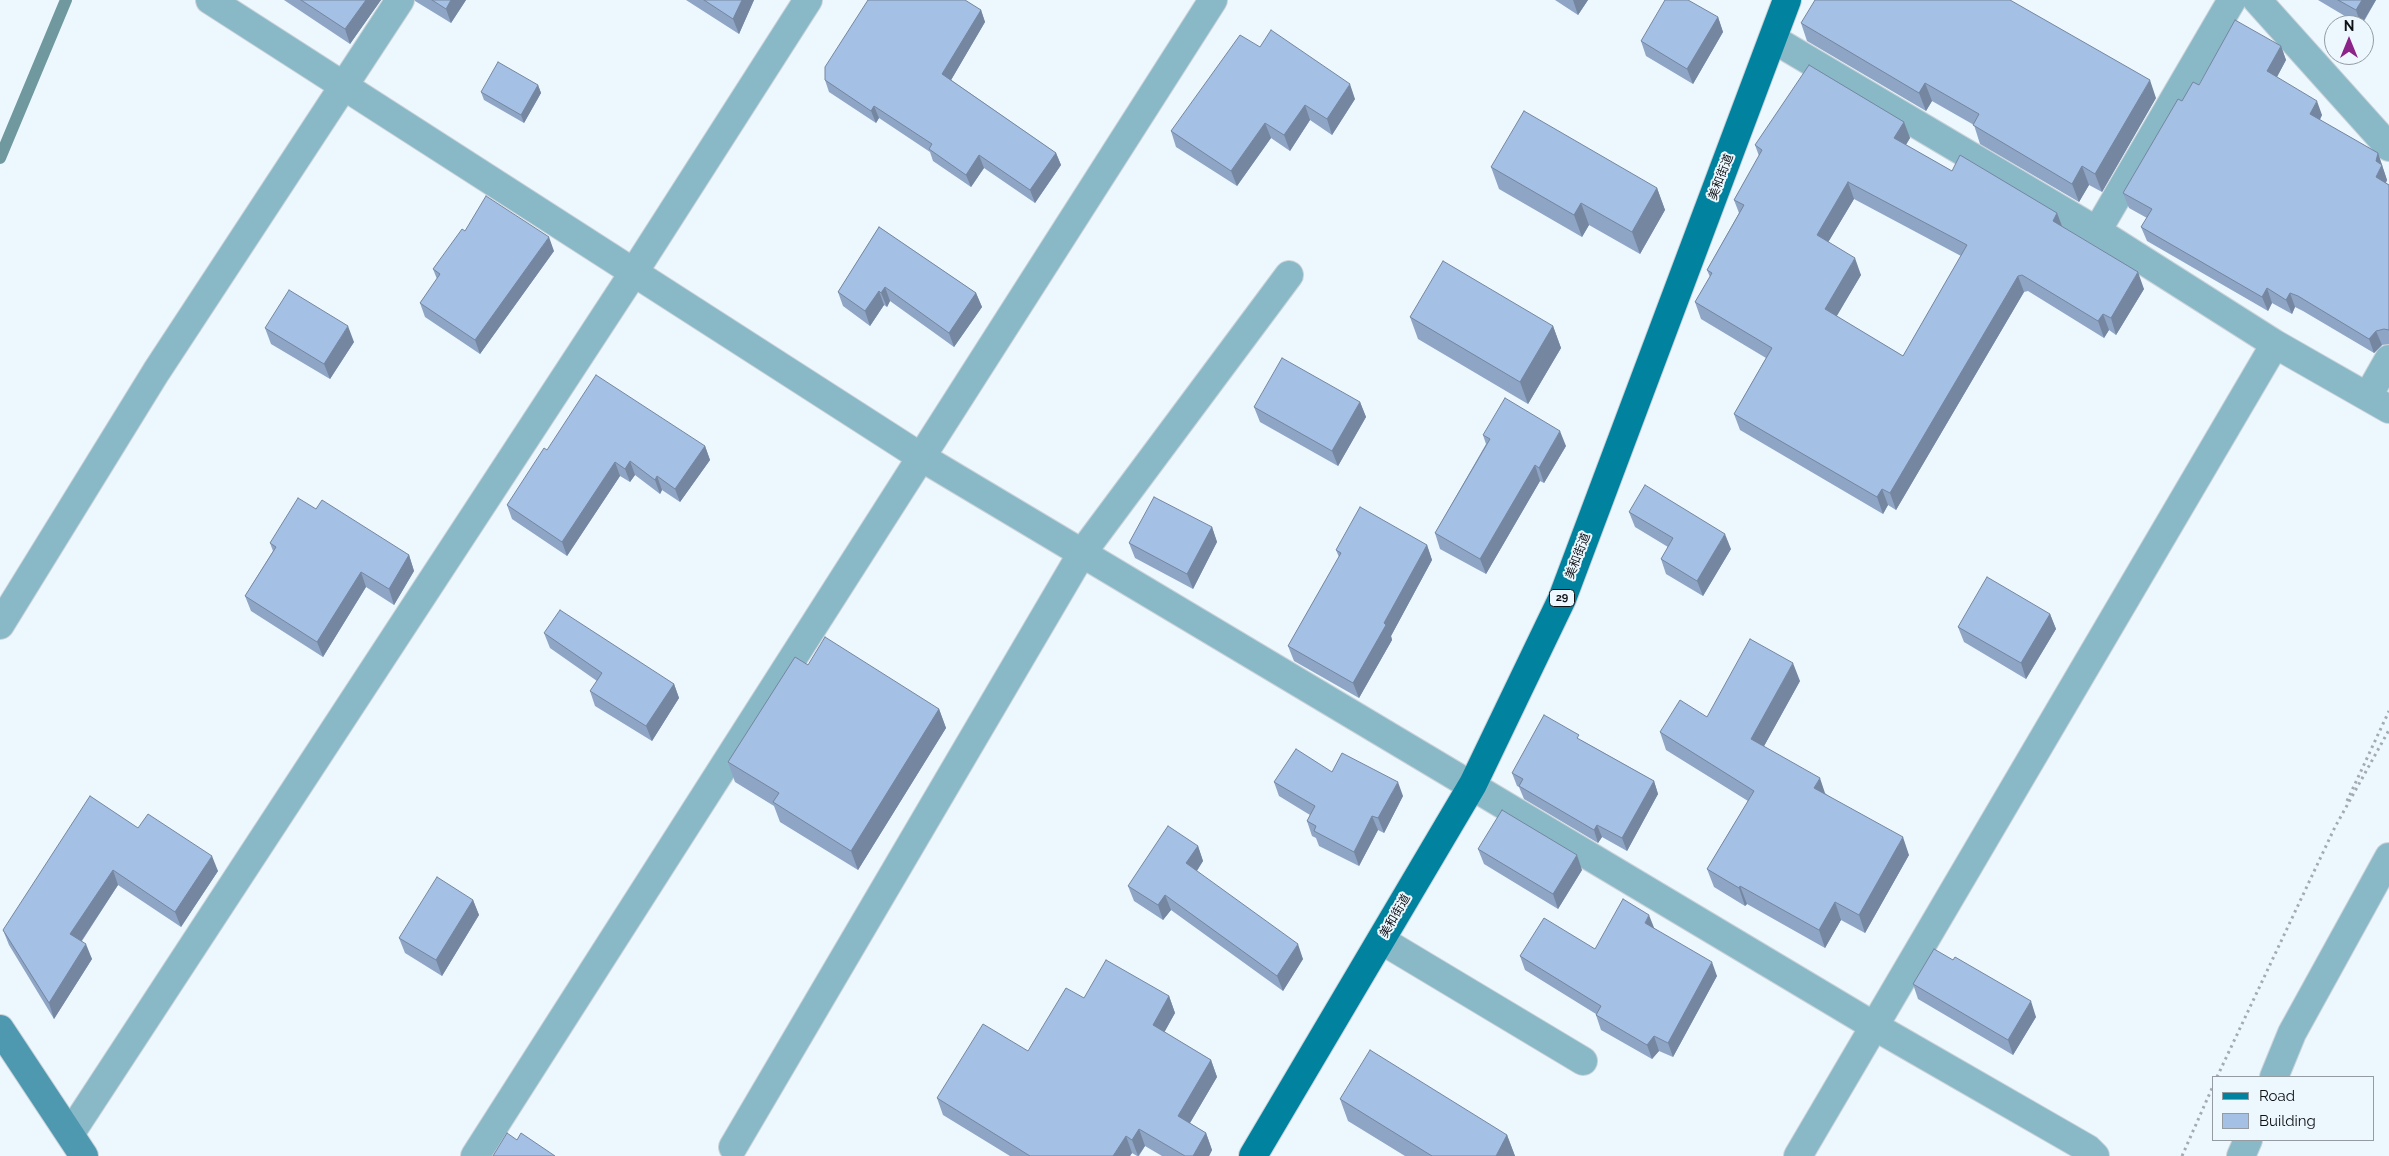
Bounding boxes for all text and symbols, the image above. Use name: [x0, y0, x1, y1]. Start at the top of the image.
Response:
north arrow: [2324, 15, 2374, 65]
text: N: [2344, 18, 2354, 34]
street label: 美和街道: [1706, 152, 1736, 202]
street label: 美和街道: [1563, 531, 1593, 581]
road number: 29: [1550, 590, 1574, 606]
street label: 美和街道: [1377, 892, 1413, 940]
legend: [2212, 1076, 2374, 1141]
text: Road: [2259, 1087, 2295, 1105]
text: Building: [2259, 1112, 2316, 1130]

